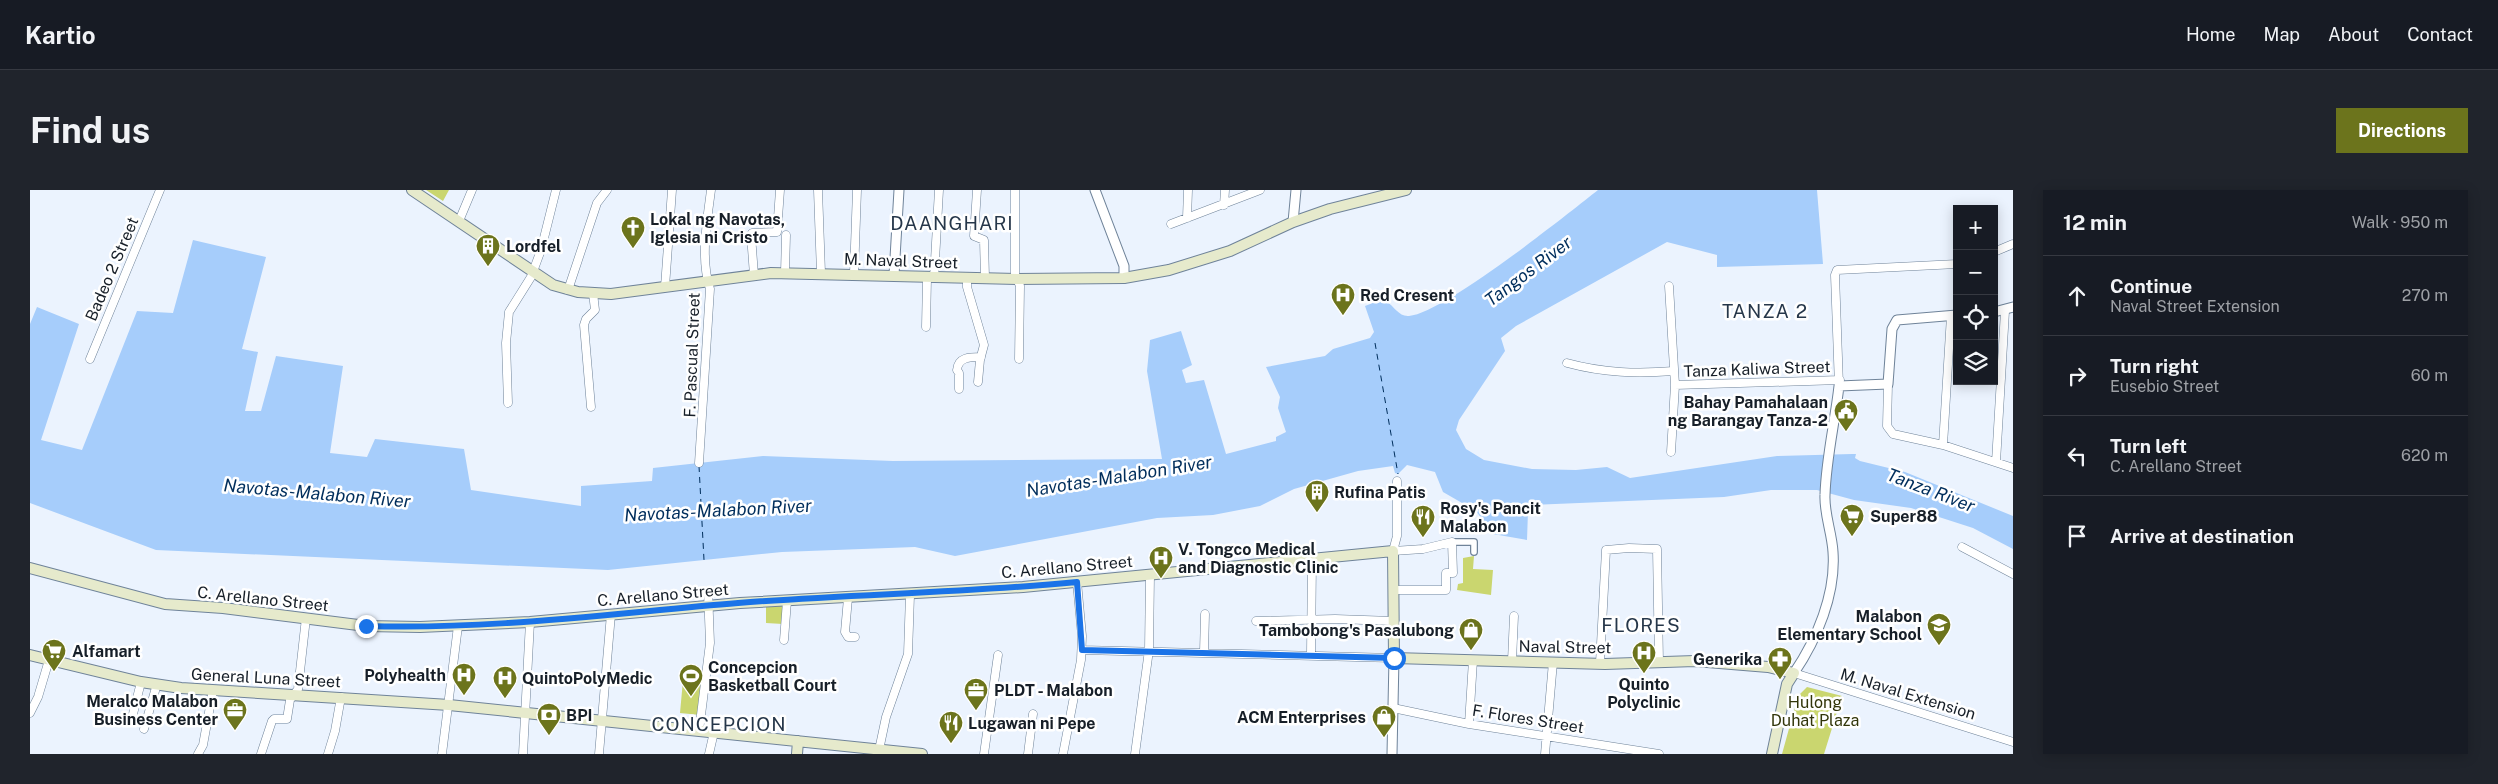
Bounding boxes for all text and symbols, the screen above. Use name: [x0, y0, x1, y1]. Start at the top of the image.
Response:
text: Kartio: [25, 21, 96, 49]
text: Home: [2186, 24, 2236, 45]
text: Map: [2264, 24, 2300, 45]
text: About: [2328, 24, 2379, 45]
text: Contact: [2407, 24, 2473, 45]
button: Directions: [2336, 108, 2468, 153]
text: Find us: [30, 110, 150, 151]
map controls: [1953, 205, 1998, 385]
button: +: [1953, 205, 1998, 250]
place label: Lokal ng Navotas, Iglesia ni Cristo: [650, 210, 785, 247]
text: 12 min: [2063, 210, 2127, 235]
district label: DAANGHARI: [890, 212, 1014, 234]
text: Walk · 950 m: [2352, 213, 2448, 232]
street label: Badeo 2 Street: [82, 214, 142, 324]
church icon: Lokal ng Navotas, Iglesia ni Cristo: [620, 215, 646, 249]
water label: Tangos River: [1481, 231, 1576, 310]
building icon: Lordfel: [475, 233, 501, 267]
place label: Lordfel: [506, 237, 561, 256]
street label: M. Naval Street: [844, 250, 958, 272]
button: −: [1953, 250, 1998, 295]
text: Continue: [2110, 275, 2192, 297]
hospital icon: Red Cresent: [1330, 282, 1356, 316]
icon: ahead: [2063, 282, 2091, 310]
place label: Red Cresent: [1360, 286, 1455, 305]
text: 270 m: [2402, 286, 2448, 305]
street label: F. Pascual Street: [680, 292, 704, 418]
button: locate: [1953, 295, 1998, 340]
text: Naval Street Extension: [2110, 297, 2280, 316]
district label: TANZA 2: [1722, 300, 1808, 322]
button: layers: [1953, 340, 1998, 385]
text: Turn right: [2110, 355, 2199, 377]
street label: Tanza Kaliwa Street: [1683, 357, 1831, 381]
icon: right: [2063, 362, 2091, 390]
text: 60 m: [2411, 366, 2448, 385]
text: Eusebio Street: [2110, 377, 2219, 396]
place label: Bahay Pamahalaan ng Barangay Tanza-2: [1668, 393, 1828, 430]
public building icon: Bahay Pamahalaan ng Barangay Tanza-2: [1833, 398, 1859, 432]
text: Turn left: [2110, 435, 2187, 457]
icon: left: [2063, 442, 2091, 470]
text: 620 m: [2401, 446, 2448, 465]
water label: Navotas-Malabon River: [1025, 451, 1214, 501]
text: C. Arellano Street: [2110, 457, 2242, 476]
water label: Tanza River: [1884, 464, 1978, 516]
water label: Navotas-Malabon River: [223, 474, 412, 512]
building icon: Rufina Patis: [1304, 479, 1330, 513]
place label: Rufina Patis: [1334, 483, 1426, 502]
water label: Navotas-Malabon River: [624, 495, 813, 525]
place label: Rosy's Pancit Malabon: [1440, 499, 1541, 536]
supermarket icon: Super88: [1839, 503, 1865, 537]
restaurant icon: Rosy's Pancit Malabon: [1410, 504, 1436, 538]
place label: Super88: [1870, 507, 1938, 526]
icon: arrive: [2063, 522, 2091, 550]
text: Arrive at destination: [2110, 525, 2294, 547]
place label: V. Tongco Medical and Diagnostic Clinic: [1178, 540, 1339, 577]
hospital icon: V. Tongco Medical and Diagnostic Clinic: [1148, 545, 1174, 579]
street label: C. Arellano Street: [1000, 552, 1134, 582]
street label: C. Arellano Street: [596, 580, 730, 610]
street label: C. Arellano Street: [196, 583, 330, 615]
place label: Malabon Elementary School: [1777, 607, 1922, 644]
school or university icon: Malabon Elementary School: [1926, 612, 1952, 646]
district label: FLORES: [1601, 614, 1681, 636]
route end: [355, 615, 378, 638]
shop icon: Tambobong's Pasalubong: [1458, 617, 1484, 651]
place label: Tambobong's Pasalubong: [1259, 621, 1454, 640]
street label: Naval Street: [1518, 637, 1612, 657]
supermarket icon: Alfamart: [41, 638, 67, 672]
hospital icon: Quinto Polyclinic: [1631, 640, 1657, 674]
place label: Alfamart: [72, 642, 141, 661]
pharmacy icon: Generika: [1767, 646, 1793, 680]
route start: [1383, 647, 1406, 670]
place label: Generika: [1693, 650, 1762, 669]
place label: Concepcion Basketball Court: [708, 658, 837, 695]
hospital icon: Polyhealth: [451, 662, 477, 696]
sports icon: Concepcion Basketball Court: [678, 663, 704, 697]
street label: M. Naval Extension: [1838, 664, 1978, 724]
street label: General Luna Street: [191, 665, 341, 691]
hospital icon: QuintoPolyMedic: [492, 665, 518, 699]
place label: Polyhealth: [364, 666, 446, 685]
place label: QuintoPolyMedic: [522, 669, 653, 688]
place label: Quinto Polyclinic: [1607, 675, 1681, 712]
office icon: PLDT - Malabon: [963, 677, 989, 711]
place label: PLDT - Malabon: [994, 681, 1113, 700]
place label: Meralco Malabon Business Center: [86, 692, 218, 729]
park label: Hulong Duhat Plaza: [1771, 693, 1859, 730]
office icon: Meralco Malabon Business Center: [222, 697, 248, 731]
street label: F. Flores Street: [1471, 701, 1585, 737]
bank icon: BPI: [536, 702, 562, 736]
shop icon: ACM Enterprises: [1371, 704, 1397, 738]
place label: BPI: [566, 706, 593, 725]
place label: ACM Enterprises: [1237, 708, 1366, 727]
restaurant icon: Lugawan ni Pepe: [938, 710, 964, 744]
district label: CONCEPCION: [651, 713, 787, 735]
place label: Lugawan ni Pepe: [968, 714, 1096, 733]

